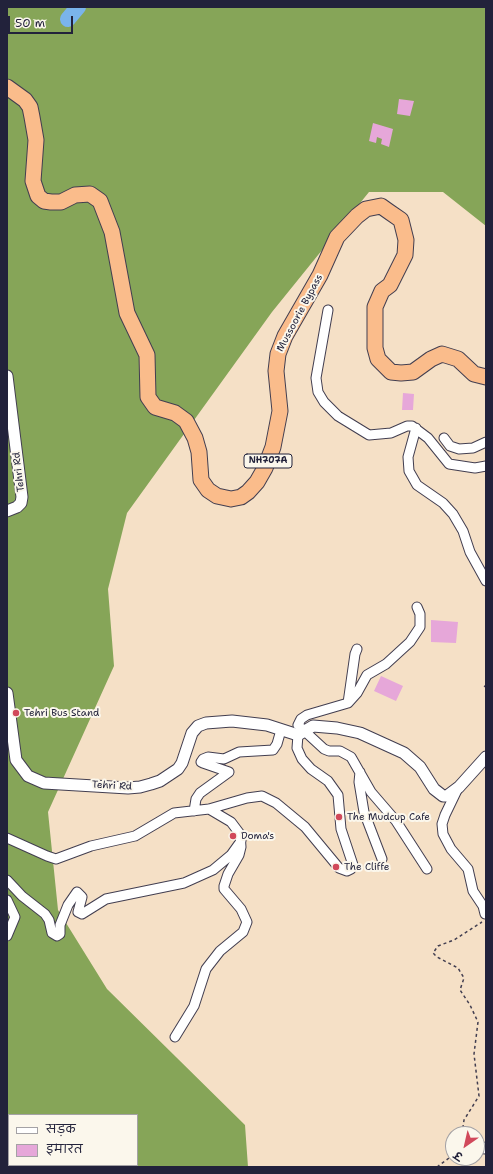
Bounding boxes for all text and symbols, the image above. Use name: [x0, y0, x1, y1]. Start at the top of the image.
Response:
scale bar: [10, 8, 75, 34]
text: 50 m: [15, 15, 45, 31]
street label: Mussoorie Bypass: [275, 272, 325, 354]
street label: Tehri Rd: [11, 451, 27, 493]
road number: NH707A: [244, 454, 292, 468]
place label: Tehri Bus Stand: [24, 707, 99, 719]
marker: Tehri Bus Stand: [11, 708, 21, 718]
street label: Tehri Rd: [92, 779, 132, 793]
place label: The Mudcup Cafe: [347, 811, 430, 823]
marker: The Mudcup Cafe: [334, 812, 344, 822]
place label: Doma's: [241, 830, 274, 842]
marker: Doma's: [228, 831, 238, 841]
place label: The Cliffe: [344, 861, 389, 873]
marker: The Cliffe: [331, 862, 341, 872]
legend: [8, 1114, 138, 1166]
text: सड़क: [46, 1121, 76, 1137]
north arrow: [445, 1126, 485, 1166]
text: इमारत: [46, 1141, 83, 1157]
text: उ: [451, 1147, 466, 1164]

